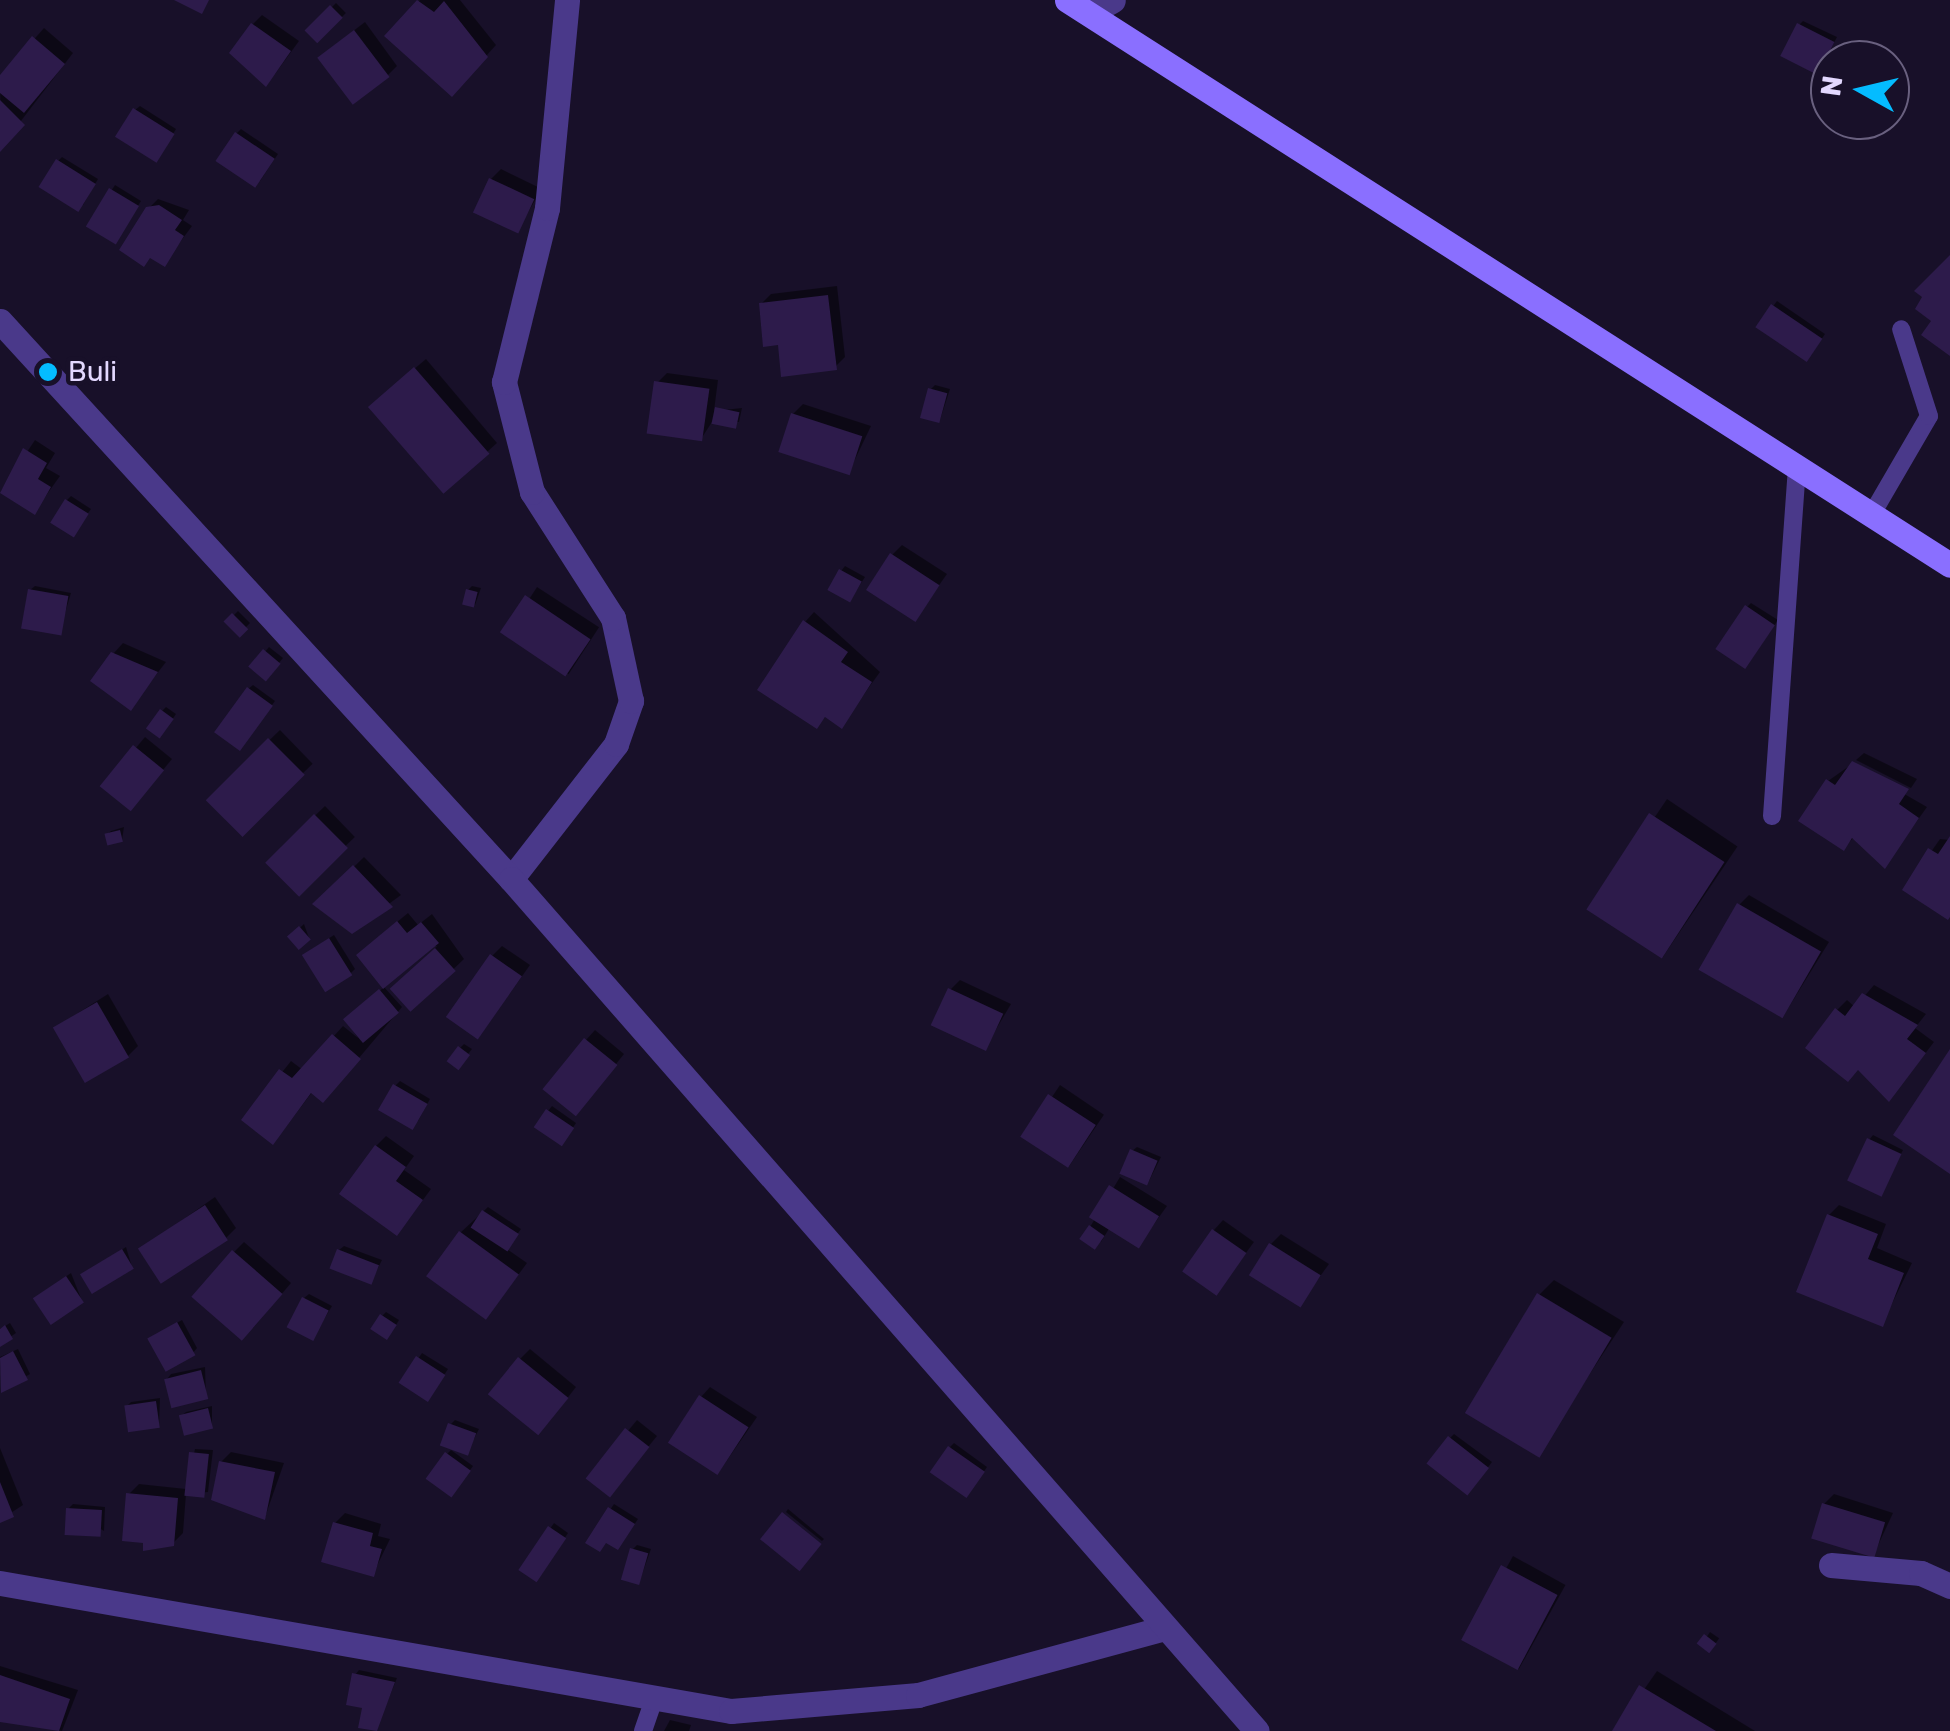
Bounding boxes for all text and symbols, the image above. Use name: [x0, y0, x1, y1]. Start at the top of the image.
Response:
north arrow: [1810, 40, 1910, 140]
text: N: [1814, 74, 1850, 98]
place label: Buli: [68, 355, 117, 389]
marker: Buli: [37, 361, 59, 383]

